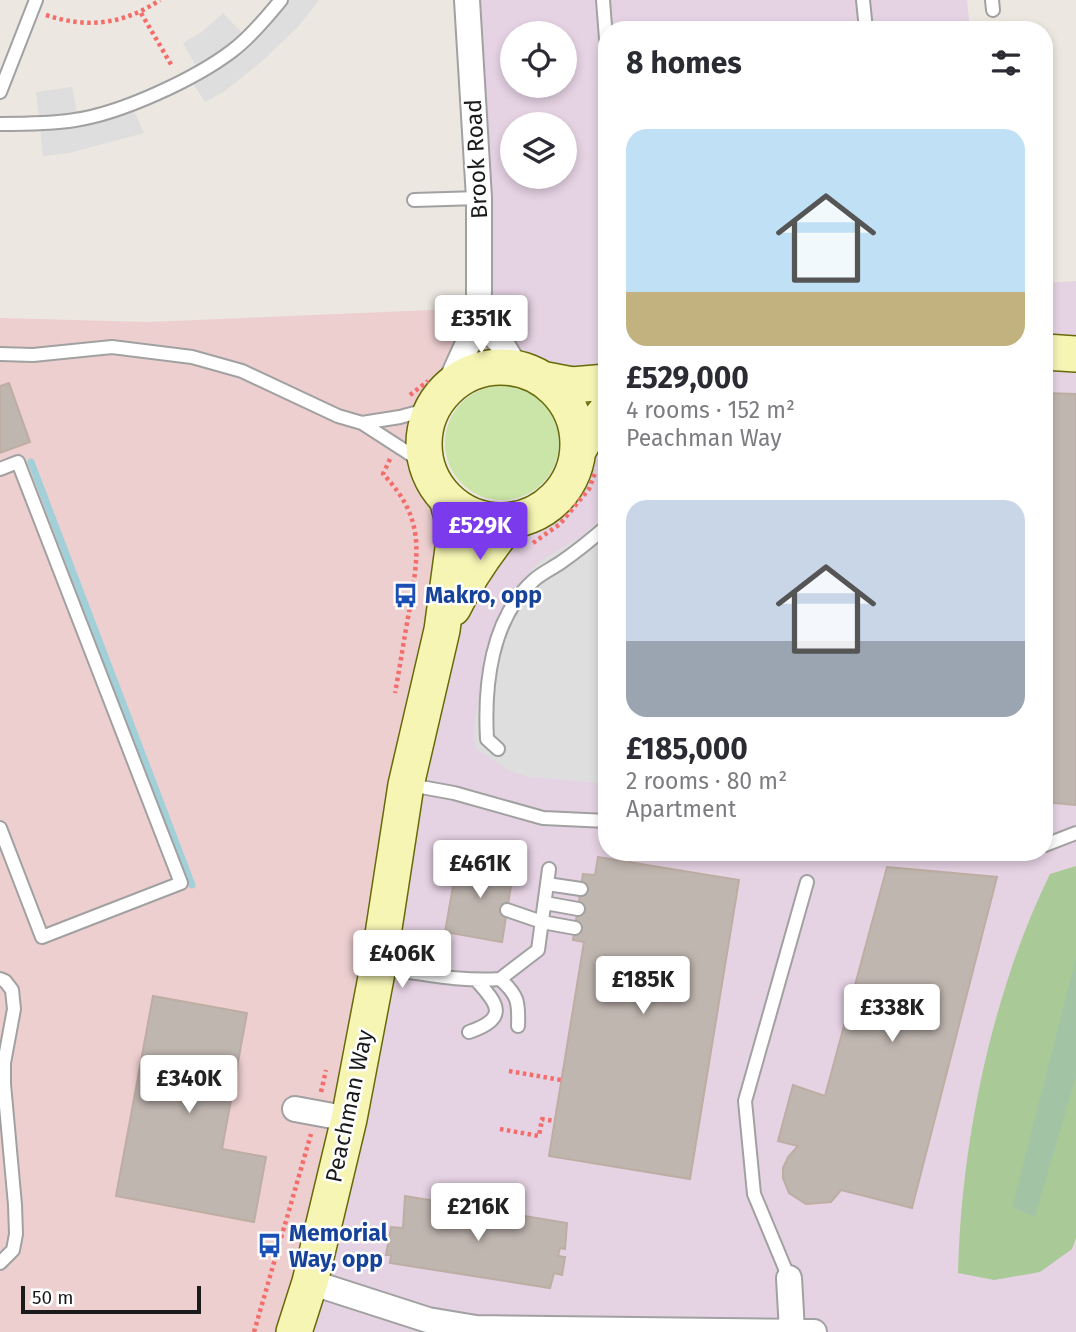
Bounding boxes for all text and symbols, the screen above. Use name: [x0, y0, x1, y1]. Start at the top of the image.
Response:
map controls: [500, 21, 577, 189]
button: locate: [500, 21, 577, 98]
icon: filters: [987, 44, 1025, 82]
text: 8 homes: [626, 45, 742, 81]
street label: Brook Road: [459, 98, 493, 220]
button: layers: [500, 112, 577, 189]
icon: home: [763, 175, 889, 301]
pin: £351K: [432, 296, 530, 355]
text: £351K: [451, 304, 511, 332]
text: £529,000: [626, 360, 749, 396]
text: 4 rooms · 152 m²: [626, 396, 795, 424]
text: Peachman Way: [626, 424, 782, 452]
pin: £529K: [431, 503, 529, 562]
text: £529K: [448, 511, 512, 539]
icon: home: [763, 546, 889, 672]
bus stop icon: Makro, opp: [391, 581, 419, 609]
place label: Makro, opp: [425, 581, 542, 609]
text: £185,000: [626, 731, 748, 767]
text: 2 rooms · 80 m²: [626, 767, 787, 795]
text: Apartment: [626, 795, 736, 823]
pin: £461K: [431, 841, 529, 900]
text: £461K: [449, 849, 511, 877]
pin: £406K: [353, 930, 451, 990]
text: £406K: [369, 939, 435, 967]
pin: £185K: [594, 956, 692, 1016]
text: £185K: [612, 965, 674, 993]
pin: £338K: [843, 984, 941, 1044]
text: £338K: [860, 993, 924, 1021]
street label: Peachman Way: [319, 1026, 379, 1185]
pin: £340K: [140, 1056, 238, 1115]
text: £340K: [156, 1064, 222, 1092]
pin: £216K: [429, 1184, 527, 1243]
text: £216K: [447, 1192, 509, 1220]
place label: Memorial Way, opp: [289, 1219, 388, 1273]
bus stop icon: Memorial Way, opp: [255, 1232, 283, 1260]
scale bar: [21, 1283, 201, 1315]
text: 50 m: [32, 1286, 73, 1309]

